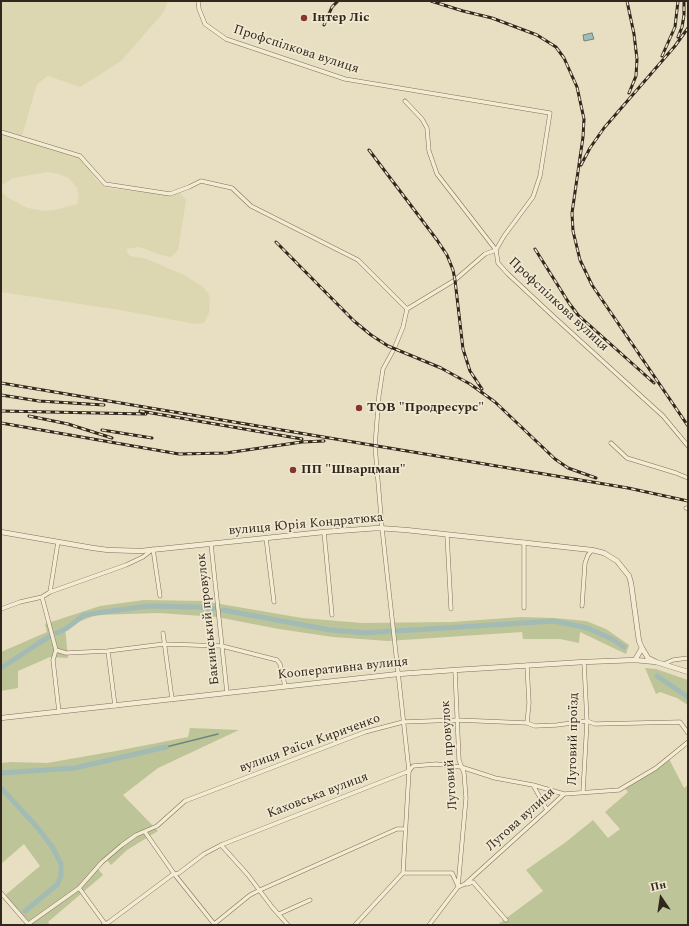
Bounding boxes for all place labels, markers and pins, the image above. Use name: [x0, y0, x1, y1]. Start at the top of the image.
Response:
place label: Інтер Ліс: [312, 10, 369, 26]
marker: Інтер Ліс: [299, 13, 309, 23]
place label: ТОВ "Продресурс": [367, 400, 484, 416]
marker: ТОВ "Продресурс": [354, 403, 364, 413]
place label: ПП "Шварцман": [301, 462, 406, 478]
marker: ПП "Шварцман": [288, 465, 298, 475]

